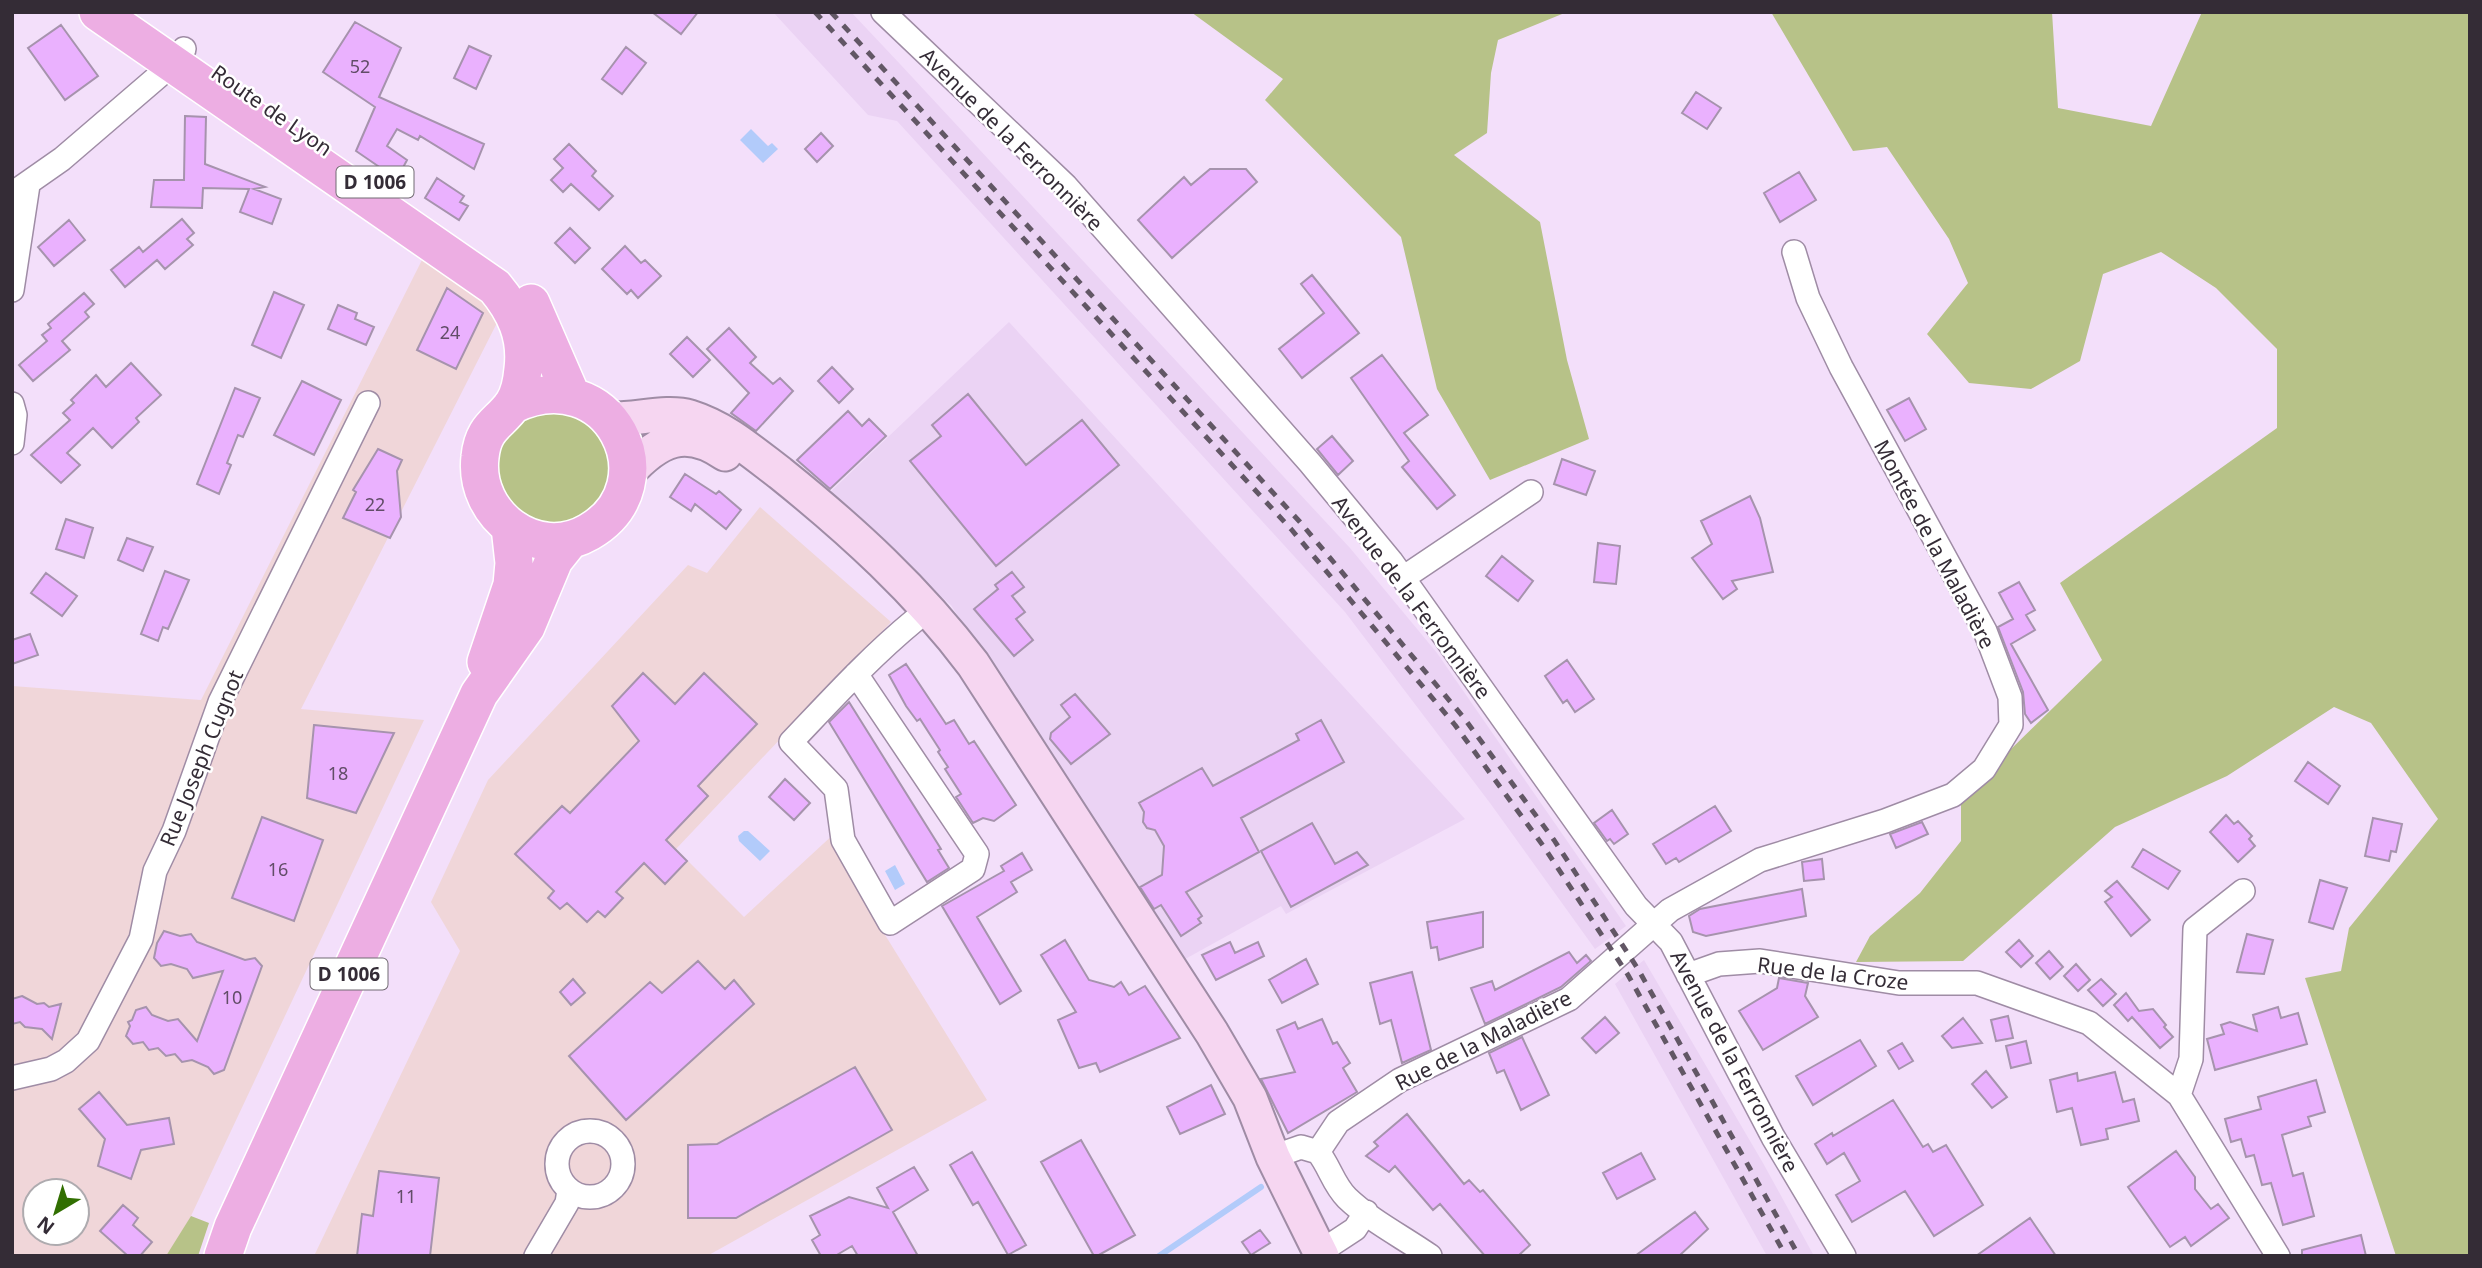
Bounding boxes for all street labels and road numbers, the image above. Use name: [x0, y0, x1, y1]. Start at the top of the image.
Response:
street label: Avenue de la Ferronnière: [915, 42, 1109, 236]
street label: Route de Lyon: [206, 58, 338, 162]
road number: D 1006: [336, 166, 414, 198]
street label: Montée de la Maladière: [1868, 435, 2002, 653]
street label: Avenue de la Ferronnière: [1326, 490, 1498, 704]
street label: Rue Joseph Cugnot: [153, 665, 249, 850]
street label: Avenue de la Ferronnière: [1664, 945, 1806, 1177]
street label: Rue de la Croze: [1756, 950, 1910, 996]
road number: D 1006: [310, 958, 388, 990]
street label: Rue de la Maladière: [1390, 983, 1576, 1097]

